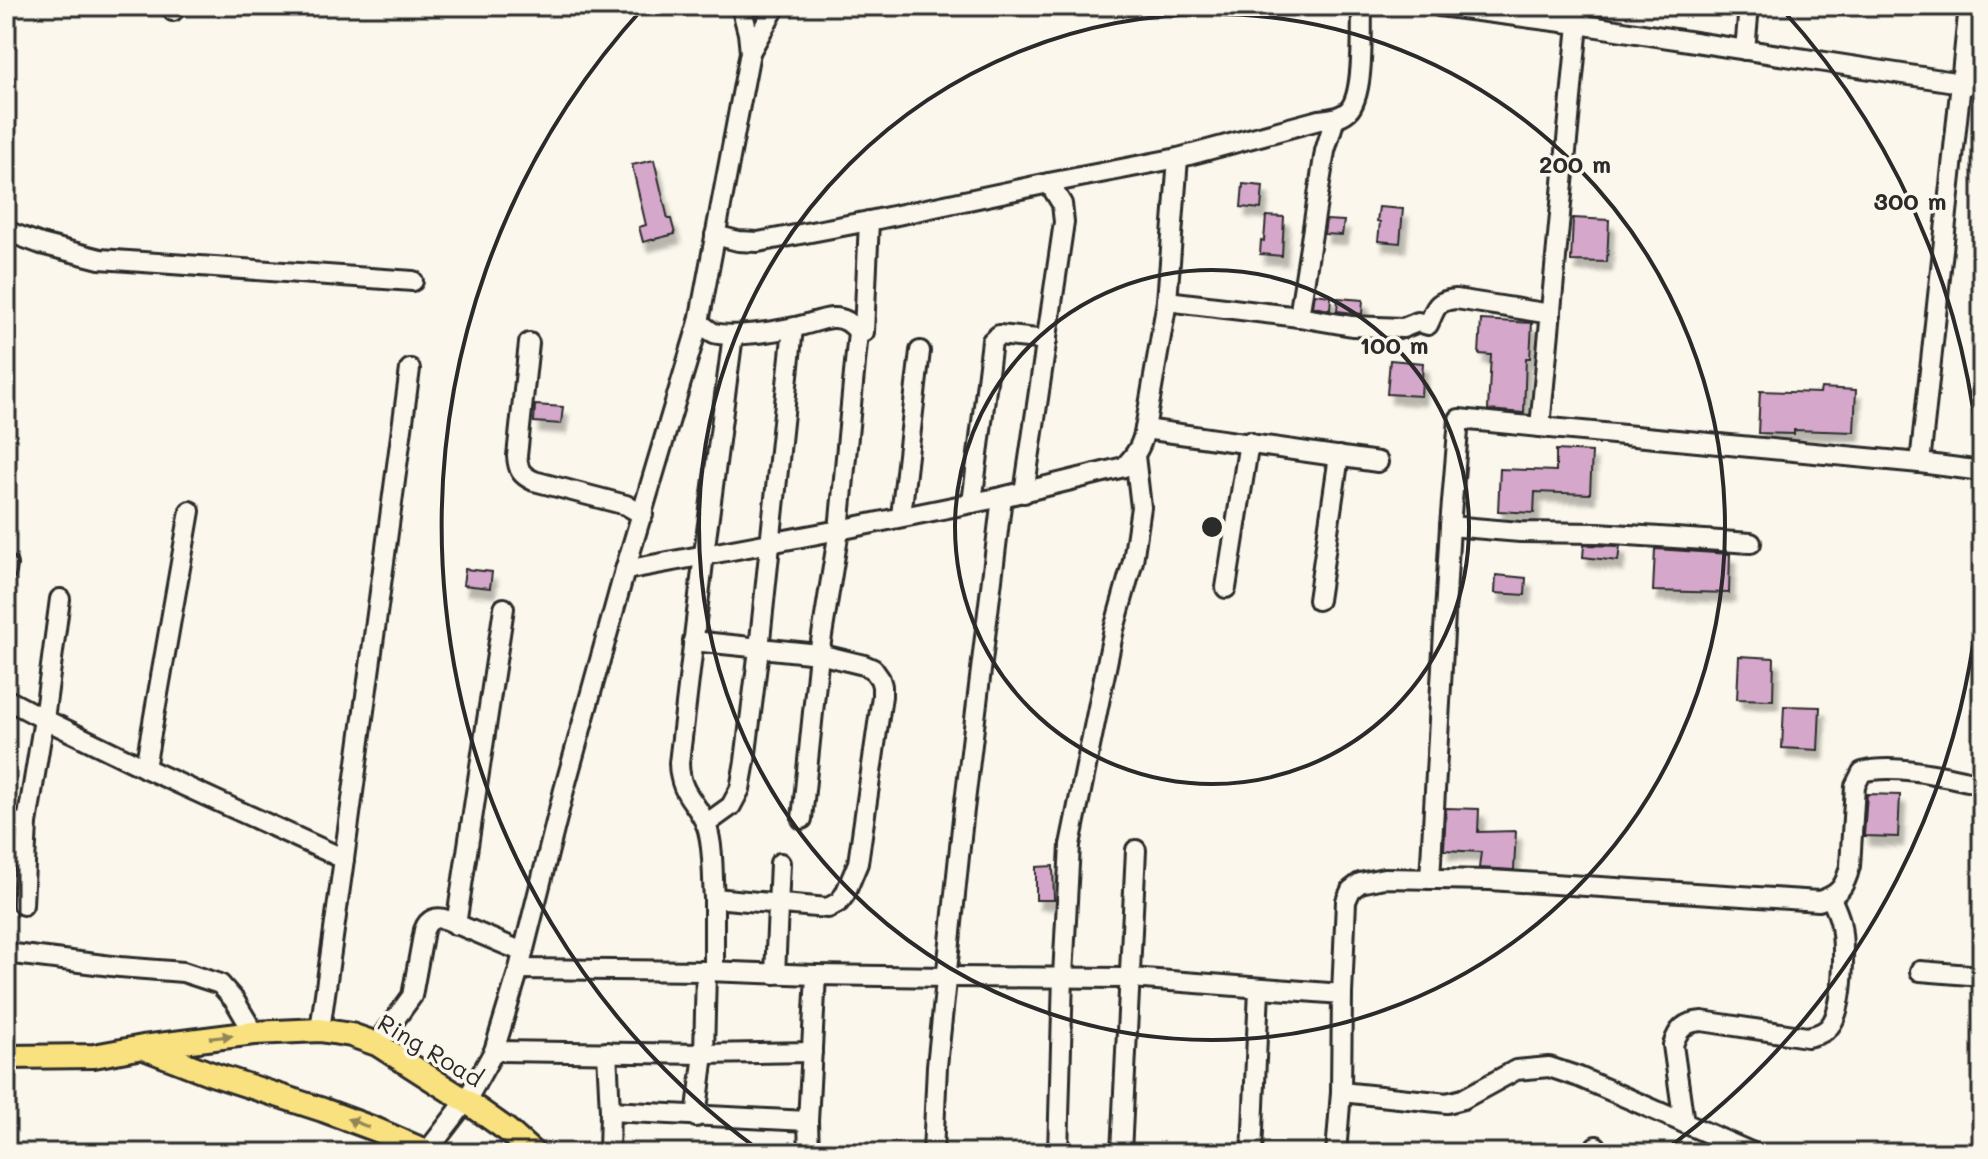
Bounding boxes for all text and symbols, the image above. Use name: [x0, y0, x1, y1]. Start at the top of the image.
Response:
text: 200 m: [1539, 148, 1611, 179]
text: 300 m: [1874, 185, 1946, 216]
text: 100 m: [1359, 329, 1429, 360]
centre of rings: [1198, 513, 1226, 541]
street label: Ring Road: [372, 1006, 489, 1093]
one-way arrow: [208, 1031, 233, 1044]
one-way arrow: [345, 1116, 369, 1129]

